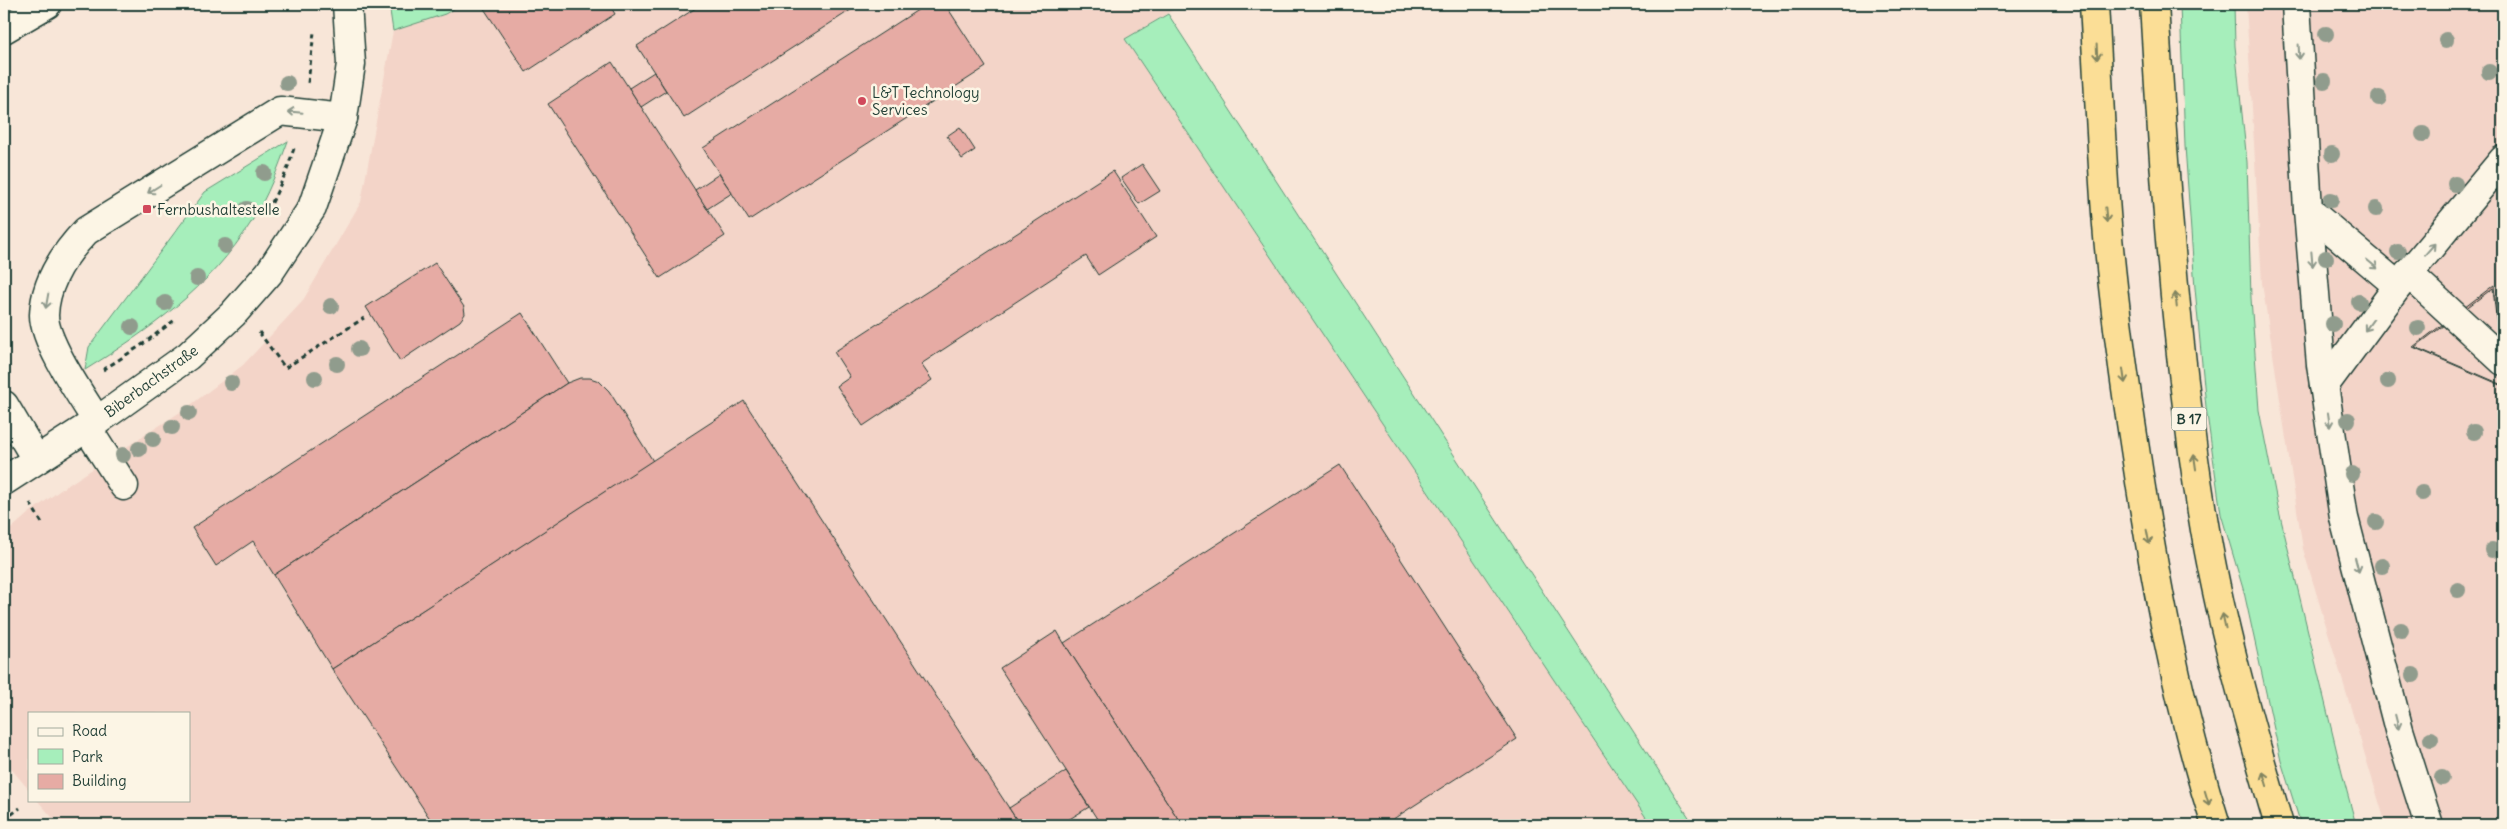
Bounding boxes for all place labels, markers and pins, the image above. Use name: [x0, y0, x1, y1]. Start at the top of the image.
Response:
place label: L&T Technology Services: [872, 83, 980, 119]
marker: L&T Technology Services: [856, 95, 868, 107]
place label: Fernbushaltestelle: [157, 200, 280, 219]
marker: Fernbushaltestelle: [141, 203, 153, 215]

